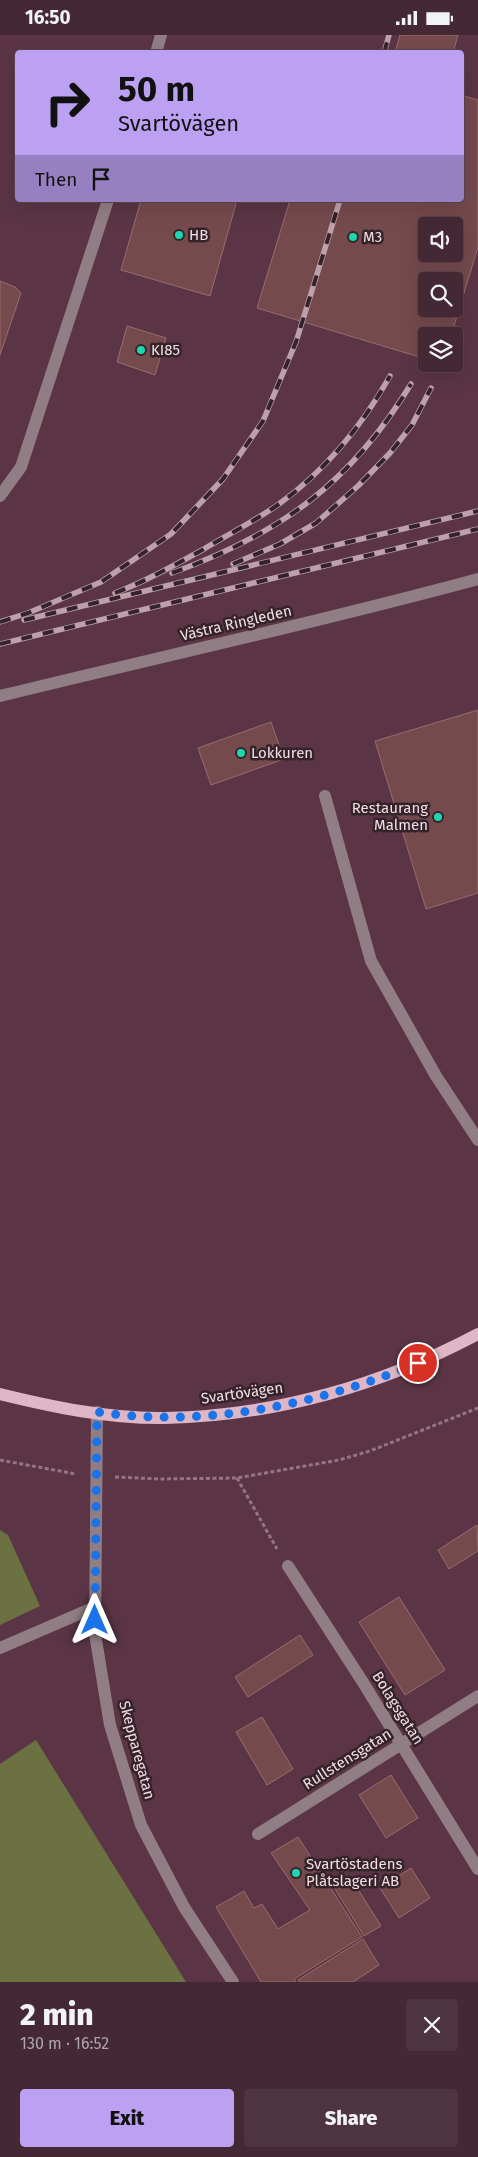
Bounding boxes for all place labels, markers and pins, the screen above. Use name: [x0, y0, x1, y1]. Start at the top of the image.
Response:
place label: HB: [189, 226, 208, 244]
place label: M3: [363, 228, 382, 246]
marker: HB: [173, 229, 185, 241]
marker: M3: [347, 231, 359, 243]
place label: KI85: [151, 341, 180, 359]
marker: KI85: [135, 344, 147, 356]
place label: Lokkuren: [251, 744, 313, 762]
marker: Lokkuren: [235, 747, 247, 759]
place label: Restaurang Malmen: [352, 799, 428, 834]
marker: Restaurang Malmen: [432, 811, 444, 823]
pin: [397, 1342, 439, 1384]
place label: Svartöstadens Plåtslageri AB: [306, 1855, 402, 1890]
marker: Svartöstadens Plåtslageri AB: [290, 1867, 302, 1879]

